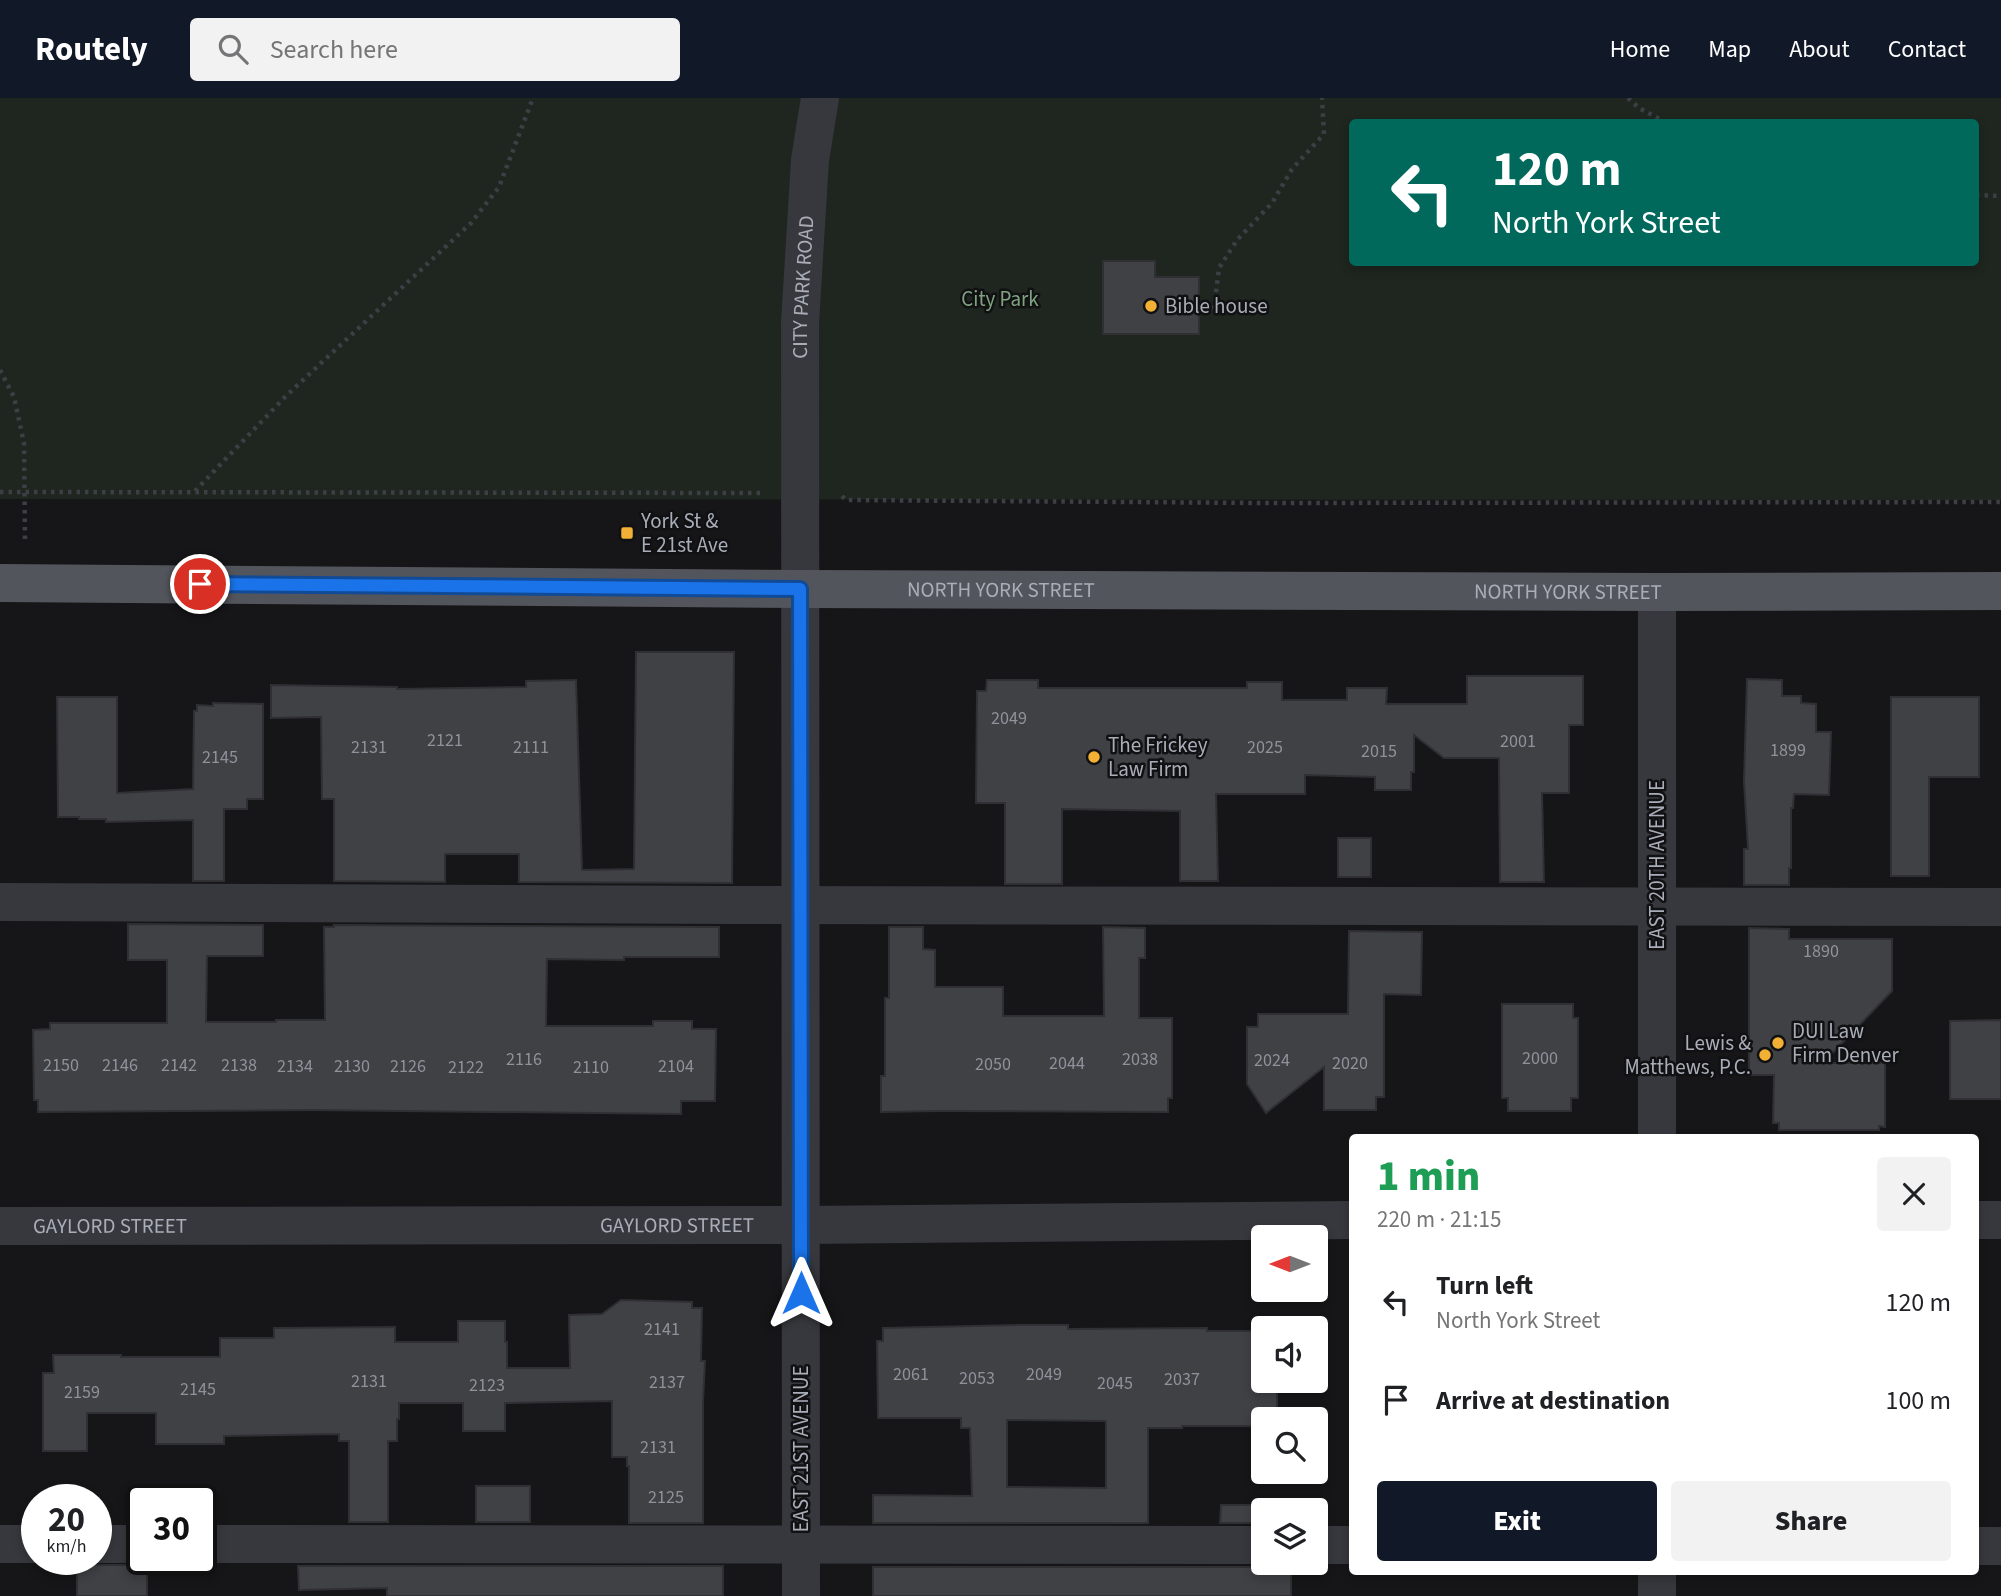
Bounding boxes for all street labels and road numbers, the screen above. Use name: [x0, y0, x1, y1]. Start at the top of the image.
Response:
street label: CITY PARK ROAD: [785, 215, 822, 359]
street label: NORTH YORK STREET: [907, 574, 1095, 605]
street label: NORTH YORK STREET: [1474, 576, 1662, 607]
street label: EAST 20TH AVENUE: [1642, 780, 1672, 950]
street label: GAYLORD STREET: [600, 1210, 754, 1240]
street label: GAYLORD STREET: [33, 1211, 187, 1241]
street label: EAST 21ST AVENUE: [786, 1365, 816, 1533]

